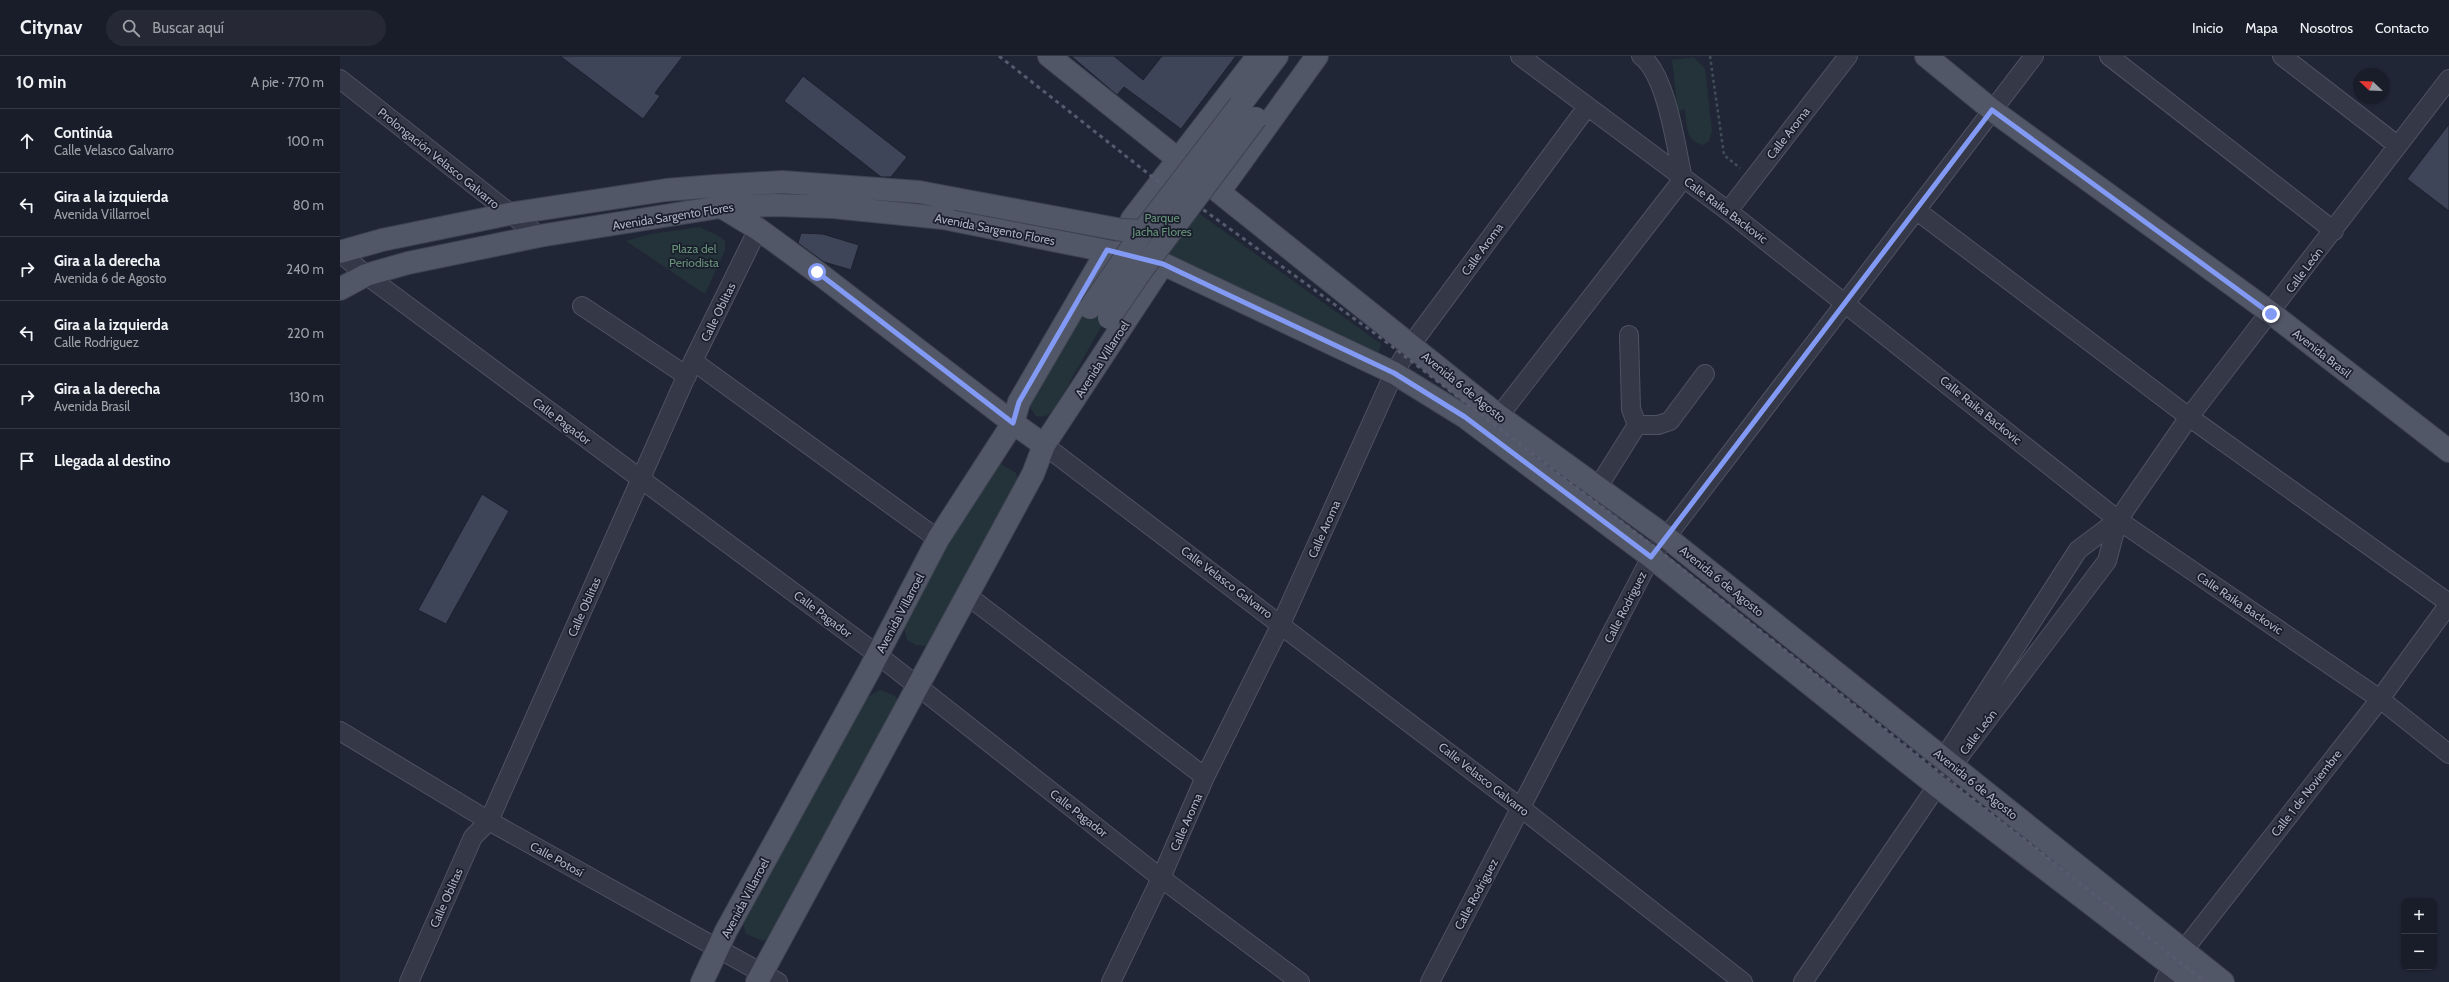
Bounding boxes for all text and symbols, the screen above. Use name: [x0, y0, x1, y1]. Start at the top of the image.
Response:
search box: [106, 10, 386, 46]
text: Citynav: [20, 16, 82, 39]
icon: search: [120, 17, 142, 39]
text: Buscar aquí: [152, 19, 224, 37]
text: Inicio: [2192, 19, 2223, 37]
text: Mapa: [2245, 19, 2278, 37]
text: Nosotros: [2300, 19, 2353, 37]
text: Contacto: [2375, 19, 2429, 37]
north arrow: [2353, 68, 2389, 104]
text: 10 min: [16, 72, 66, 92]
text: A pie · 770 m: [251, 74, 324, 90]
street label: Prolongación Velasco Galvarro: [375, 104, 503, 212]
street label: Calle Aroma: [1763, 104, 1813, 162]
text: Continúa: [54, 124, 112, 142]
icon: ahead: [16, 130, 38, 152]
text: 100 m: [287, 133, 324, 149]
text: Calle Velasco Galvarro: [54, 142, 174, 158]
street label: Calle Raika Backovic: [1681, 174, 1771, 247]
text: Gira a la izquierda: [54, 188, 168, 206]
icon: left: [16, 194, 38, 216]
text: 80 m: [293, 197, 324, 213]
street label: Avenida Sargento Flores: [611, 199, 735, 233]
text: Avenida Villarroel: [54, 206, 149, 222]
street label: Avenida Sargento Flores: [934, 210, 1056, 248]
park label: Parque Jacha Flores: [1131, 210, 1192, 239]
street label: Calle Aroma: [1458, 220, 1506, 278]
park label: Plaza del Periodista: [669, 241, 719, 270]
street label: Calle León: [2282, 244, 2326, 296]
text: Gira a la derecha: [54, 252, 160, 270]
icon: right: [16, 258, 38, 280]
text: 240 m: [286, 261, 324, 277]
route start: [808, 263, 826, 281]
text: Avenida 6 de Agosto: [54, 270, 166, 286]
street label: Calle Oblitas: [697, 280, 739, 344]
route end: [2262, 305, 2280, 323]
text: Gira a la izquierda: [54, 316, 168, 334]
street label: Avenida Villarroel: [1072, 318, 1132, 400]
icon: left: [16, 322, 38, 344]
text: 220 m: [287, 325, 324, 341]
street label: Avenida Brasil: [2290, 325, 2354, 381]
text: Calle Rodriguez: [54, 334, 139, 350]
street label: Avenida 6 de Agosto: [1419, 349, 1509, 426]
street label: Calle Raika Backovic: [1937, 372, 2025, 448]
text: Gira a la derecha: [54, 380, 160, 398]
icon: right: [16, 386, 38, 408]
text: 130 m: [289, 389, 324, 405]
street label: Calle Pagador: [530, 394, 594, 448]
text: Avenida Brasil: [54, 398, 130, 414]
icon: arrive: [16, 450, 38, 472]
text: Llegada al destino: [54, 452, 170, 470]
street label: Calle Aroma: [1305, 498, 1343, 560]
street label: Calle Velasco Galvarro: [1178, 543, 1276, 622]
street label: Avenida 6 de Agosto: [1677, 543, 1767, 620]
street label: Calle Rodriguez: [1601, 568, 1650, 645]
street label: Calle Raika Backovic: [2194, 569, 2286, 638]
street label: Avenida Villarroel: [873, 570, 927, 655]
street label: Calle Oblitas: [564, 575, 604, 639]
street label: Calle Pagador: [791, 587, 855, 641]
street label: Calle León: [1956, 706, 2000, 758]
street label: Calle Velasco Galvarro: [1436, 739, 1533, 819]
street label: Avenida 6 de Agosto: [1931, 746, 2021, 823]
street label: Calle 1 de Noviembre: [2267, 747, 2345, 839]
street label: Calle Pagador: [1047, 786, 1111, 840]
street label: Calle Aroma: [1167, 791, 1205, 853]
street label: Calle Potosí: [528, 838, 587, 880]
street label: Avenida Villarroel: [718, 855, 772, 940]
street label: Calle Rodriguez: [1451, 856, 1501, 932]
street label: Calle Oblitas: [426, 866, 466, 930]
map controls: [2401, 898, 2437, 970]
button: +: [2401, 898, 2437, 934]
button: −: [2401, 934, 2437, 970]

